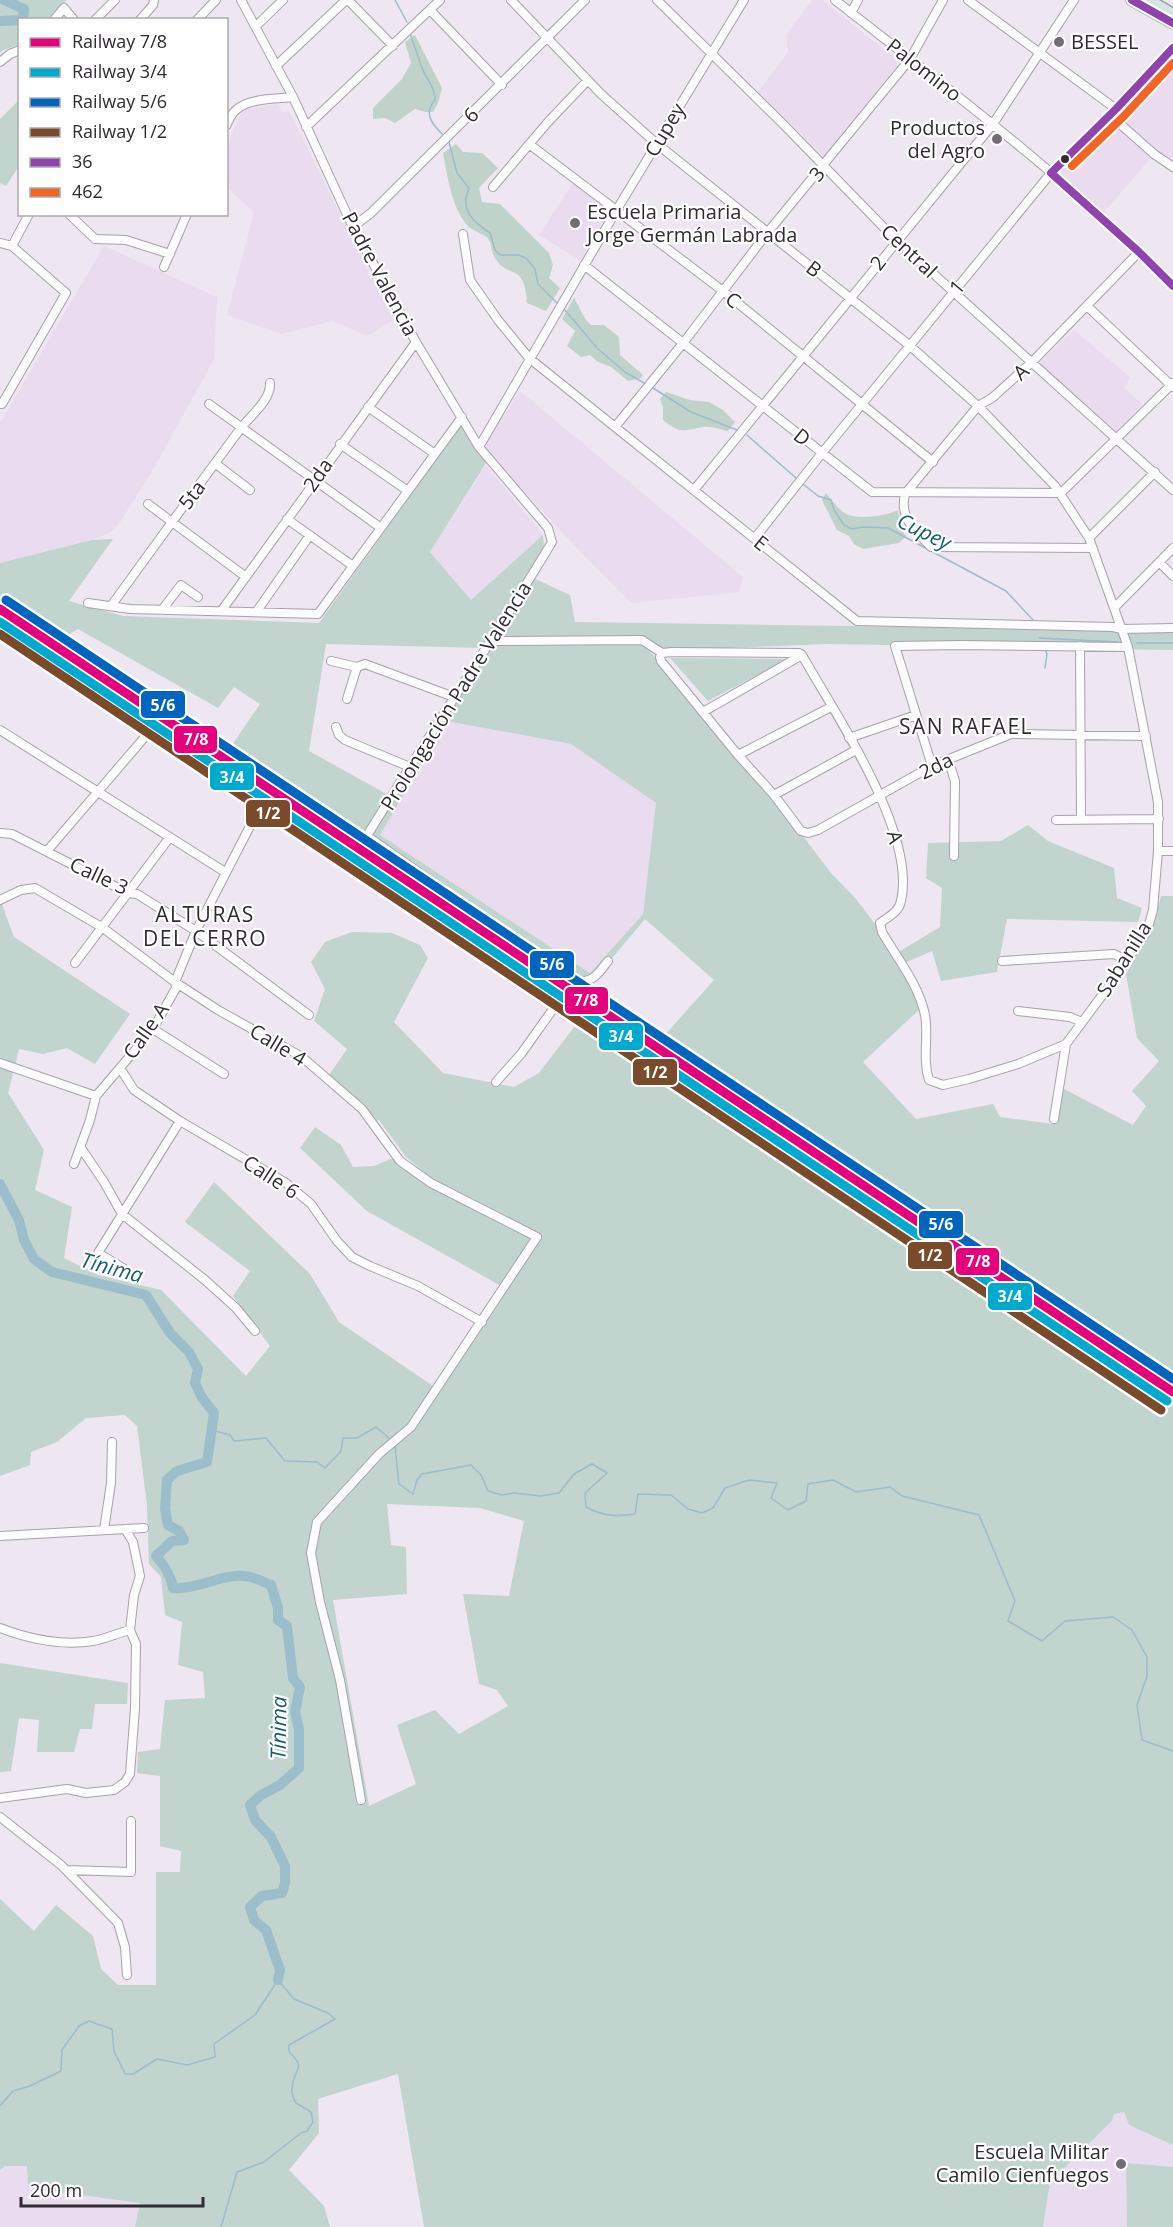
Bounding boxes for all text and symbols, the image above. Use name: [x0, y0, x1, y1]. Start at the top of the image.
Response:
legend: [18, 18, 228, 216]
place label: BESSEL: [1071, 28, 1139, 55]
text: Railway 7/8: [72, 29, 167, 53]
street label: Palomino: [881, 32, 967, 107]
marker: BESSEL: [1052, 35, 1066, 49]
text: Railway 3/4: [72, 59, 167, 83]
text: Railway 5/6: [72, 89, 167, 113]
street label: Cupey: [638, 97, 692, 162]
street label: 6: [457, 101, 484, 128]
place label: Productos del Agro: [890, 114, 985, 164]
text: Railway 1/2: [72, 119, 167, 143]
marker: Productos del Agro: [990, 132, 1004, 146]
text: 36: [72, 149, 93, 173]
unlabelled marker: [1059, 153, 1071, 165]
street label: 3: [803, 161, 831, 187]
text: 462: [72, 179, 103, 203]
place label: Escuela Primaria Jorge Germán Labrada: [585, 198, 797, 248]
street label: Padre Valencia: [336, 207, 425, 341]
marker: Escuela Primaria Jorge Germán Labrada: [568, 216, 582, 230]
street label: Central: [875, 218, 943, 284]
street label: 2: [863, 250, 892, 276]
street label: B: [801, 254, 828, 283]
street label: 1: [943, 274, 971, 300]
street label: C: [720, 285, 747, 314]
street label: A: [1007, 357, 1035, 386]
street label: D: [788, 422, 816, 452]
street label: 2da: [297, 453, 339, 497]
street label: 5ta: [172, 475, 211, 515]
water label: Cupey: [893, 506, 957, 557]
street label: E: [748, 529, 774, 557]
street label: Prolongación Padre Valencia: [374, 576, 537, 815]
line badge: 5/6: [140, 690, 186, 719]
text: 5/6: [151, 694, 175, 716]
district label: SAN RAFAEL: [899, 712, 1033, 740]
line badge: 7/8: [173, 725, 218, 754]
text: 7/8: [184, 728, 208, 750]
street label: 2da: [914, 746, 957, 785]
line badge: 3/4: [209, 762, 255, 791]
text: 3/4: [220, 766, 244, 788]
line badge: 1/2: [245, 799, 291, 828]
text: 1/2: [256, 802, 280, 824]
street label: A: [881, 827, 910, 847]
street label: Calle 3: [66, 850, 133, 901]
district label: ALTURAS DEL CERRO: [143, 900, 267, 952]
street label: Sabanilla: [1090, 916, 1157, 1001]
line badge: 5/6: [529, 950, 575, 979]
text: 5/6: [540, 953, 564, 975]
line badge: 7/8: [564, 986, 609, 1015]
text: 7/8: [574, 989, 598, 1011]
street label: Calle A: [116, 997, 175, 1064]
street label: Calle 4: [245, 1017, 312, 1072]
line badge: 3/4: [598, 1022, 644, 1051]
text: 3/4: [609, 1025, 633, 1047]
line badge: 1/2: [632, 1058, 678, 1086]
text: 1/2: [643, 1061, 667, 1083]
street label: Calle 6: [238, 1148, 304, 1205]
line badge: 5/6: [918, 1210, 964, 1239]
text: 5/6: [929, 1213, 953, 1235]
line badge: 1/2: [907, 1241, 953, 1270]
text: 1/2: [918, 1244, 942, 1266]
water label: Tínima: [78, 1245, 147, 1289]
line badge: 7/8: [955, 1247, 1000, 1276]
text: 7/8: [966, 1250, 990, 1272]
line badge: 3/4: [987, 1282, 1033, 1311]
text: 3/4: [998, 1285, 1022, 1307]
water label: Tínima: [263, 1696, 293, 1760]
place label: Escuela Militar Camilo Cienfuegos: [936, 2138, 1109, 2188]
marker: Escuela Militar Camilo Cienfuegos: [1114, 2157, 1128, 2171]
scale bar: [21, 2170, 202, 2208]
text: 200 m: [30, 2178, 82, 2202]

